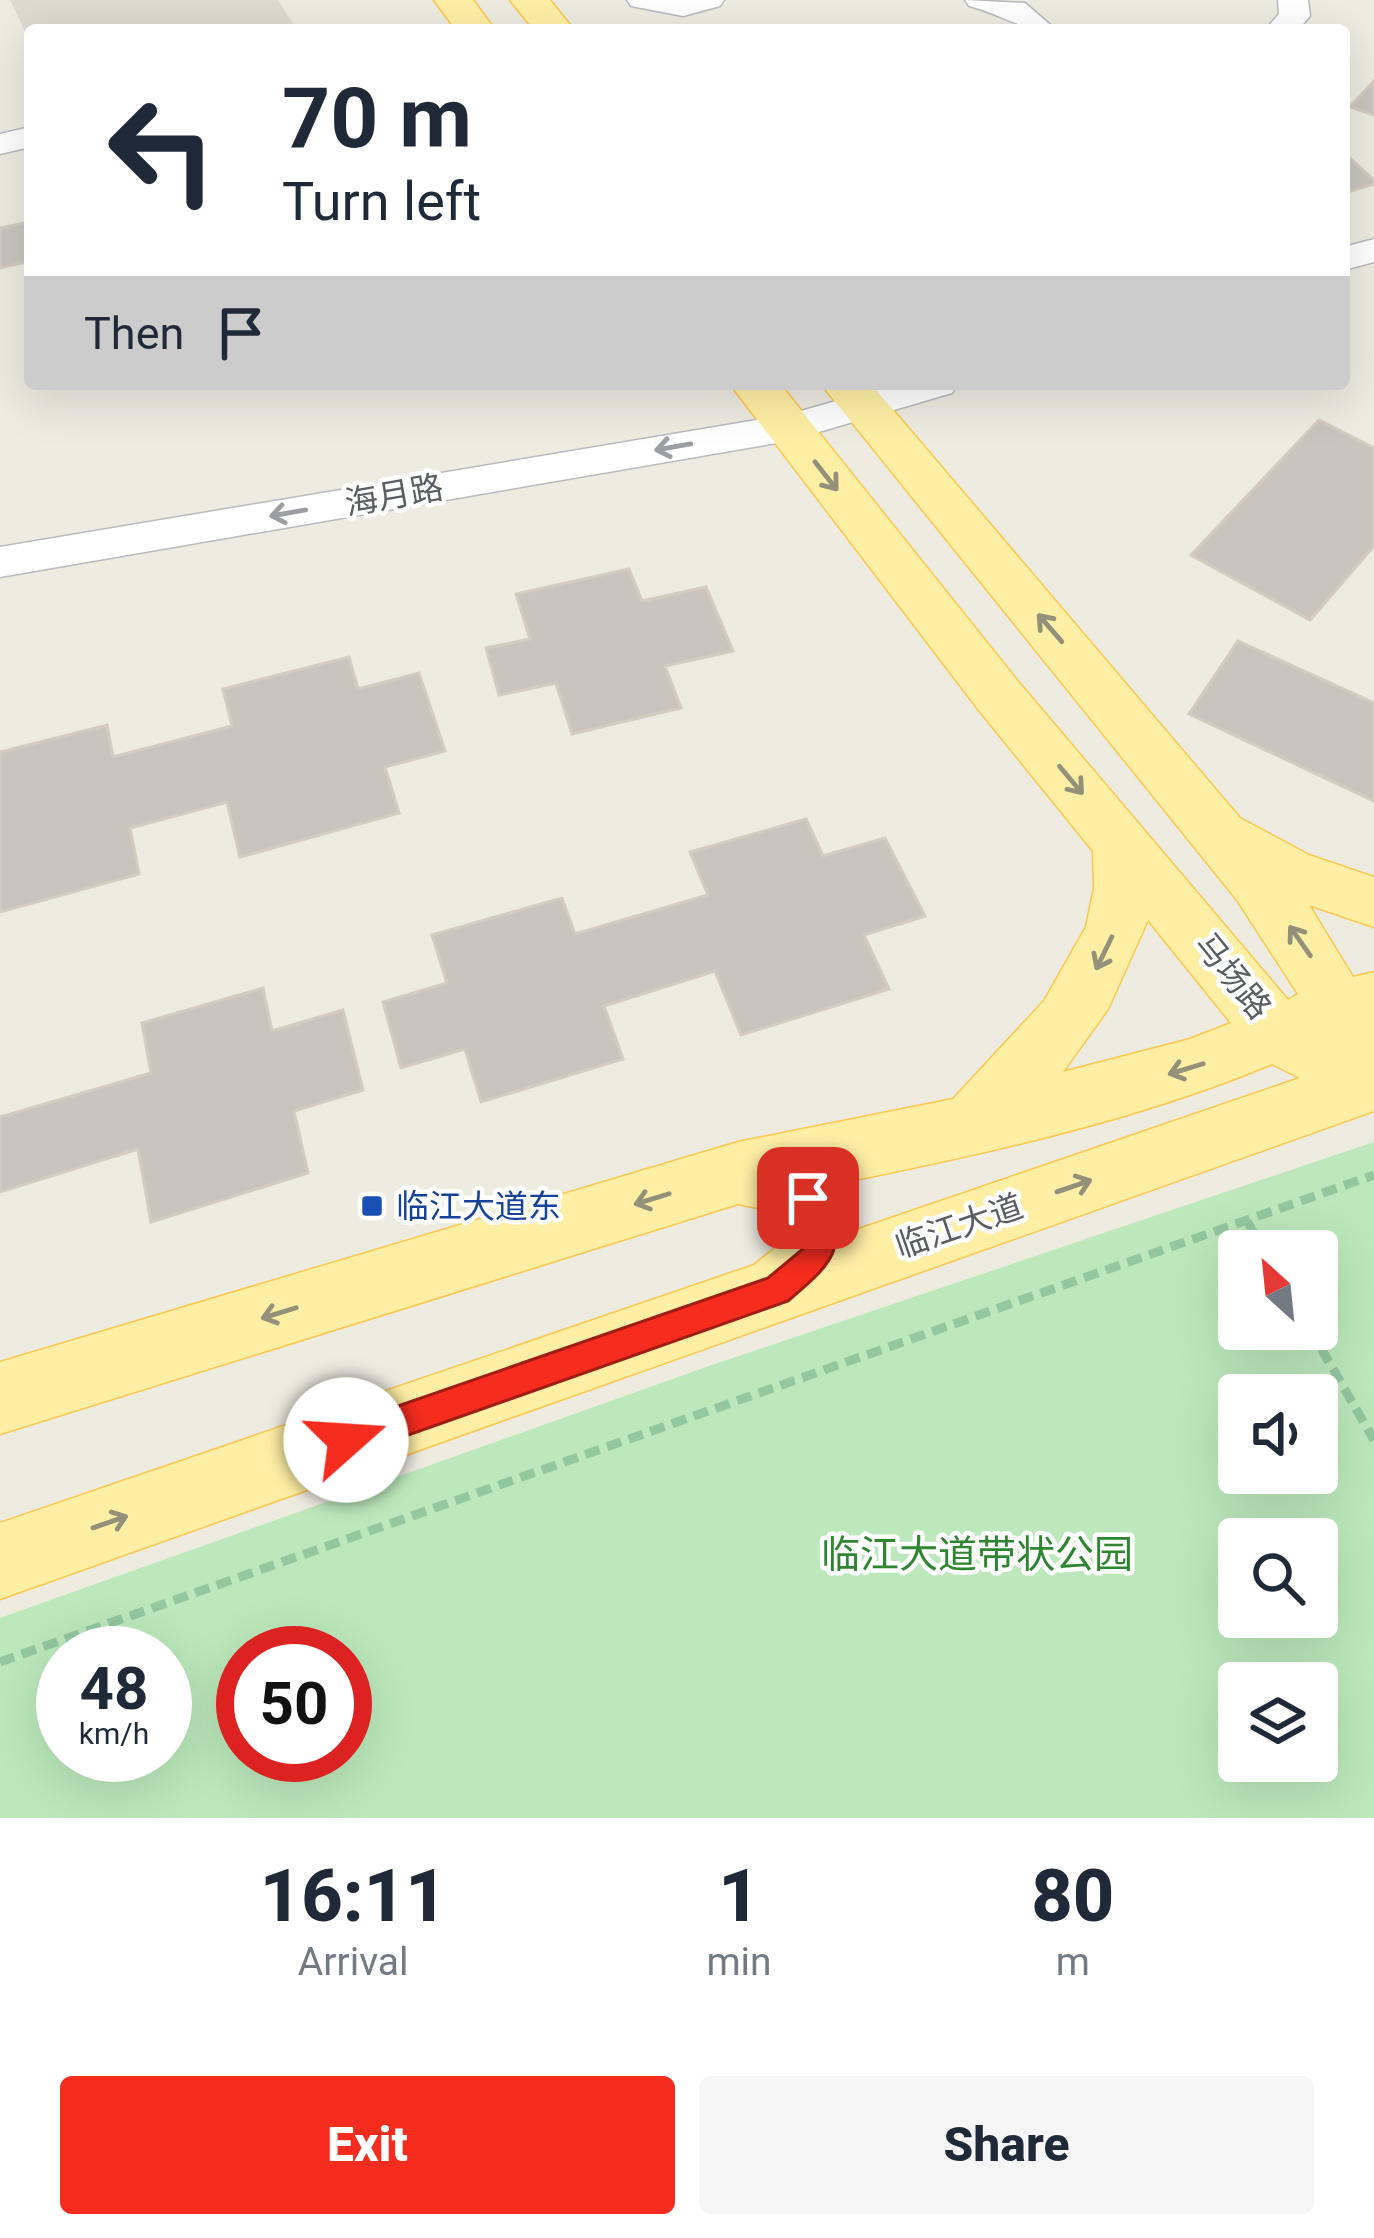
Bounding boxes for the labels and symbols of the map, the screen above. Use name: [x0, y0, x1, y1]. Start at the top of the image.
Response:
one-way arrow: [654, 437, 693, 460]
one-way arrow: [812, 460, 839, 492]
street label: 海月路: [342, 467, 446, 523]
one-way arrow: [270, 502, 309, 525]
one-way arrow: [1037, 613, 1065, 644]
one-way arrow: [1056, 764, 1084, 795]
street label: 马场路: [1187, 925, 1279, 1027]
one-way arrow: [1288, 925, 1313, 958]
one-way arrow: [1092, 934, 1114, 970]
one-way arrow: [1168, 1059, 1206, 1081]
pin: [757, 1147, 859, 1249]
one-way arrow: [1054, 1174, 1091, 1195]
street label: 临江大道: [890, 1186, 1028, 1266]
place label: 临江大道东: [396, 1187, 561, 1226]
one-way arrow: [634, 1189, 672, 1211]
marker: 临江大道东: [359, 1193, 385, 1219]
north arrow: [1218, 1230, 1338, 1350]
one-way arrow: [261, 1303, 299, 1325]
position arrow: [283, 1377, 409, 1503]
one-way arrow: [91, 1510, 128, 1531]
park label: 临江大道带状公园: [821, 1532, 1133, 1578]
speed limit sign: 50: [216, 1626, 372, 1782]

